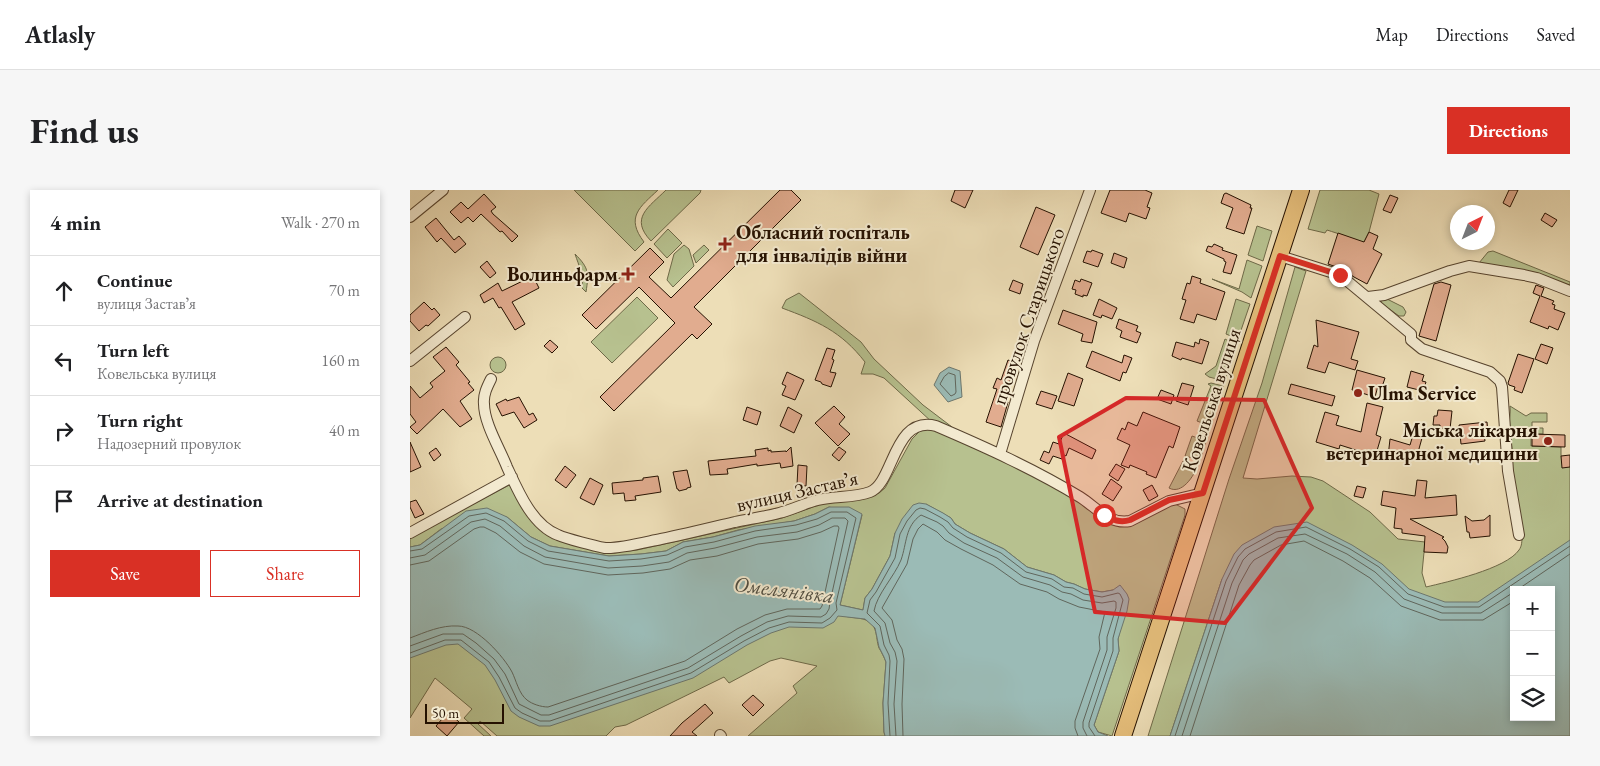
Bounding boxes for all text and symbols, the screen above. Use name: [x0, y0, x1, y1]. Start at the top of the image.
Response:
text: Atlasly: [25, 19, 95, 50]
text: Map: [1376, 23, 1408, 46]
text: Directions: [1436, 23, 1508, 46]
text: Saved: [1536, 23, 1575, 46]
button: Directions: [1447, 107, 1570, 154]
text: Find us: [30, 108, 139, 153]
north arrow: [1450, 205, 1495, 250]
text: 4 min: [50, 209, 101, 236]
text: Walk · 270 m: [281, 212, 360, 233]
place label: Обласний госпіталь для інвалідів війни: [736, 219, 910, 268]
street label: провулок Старицького: [986, 224, 1070, 408]
marker: Обласний госпіталь для інвалідів війни: [718, 237, 732, 251]
place label: Волиньфарм: [507, 261, 619, 287]
route end: [1329, 264, 1352, 287]
text: Continue: [97, 268, 172, 293]
marker: Волиньфарм: [622, 268, 634, 280]
icon: ahead: [50, 277, 78, 305]
text: 70 m: [329, 280, 360, 301]
text: вулиця Заставʼя: [97, 293, 196, 314]
street label: Ковельська вулиця: [1176, 325, 1246, 475]
text: Turn left: [97, 338, 169, 363]
icon: left: [50, 347, 78, 375]
text: 160 m: [321, 350, 360, 371]
text: Ковельська вулиця: [97, 363, 217, 384]
place label: Ulma Service: [1368, 380, 1476, 406]
marker: Ulma Service: [1352, 387, 1364, 399]
text: Turn right: [97, 408, 183, 433]
icon: right: [50, 417, 78, 445]
place label: Міська лікарня ветеринарної медицини: [1326, 417, 1538, 466]
text: 40 m: [329, 420, 360, 441]
text: Надозерний провулок: [97, 433, 241, 454]
marker: Міська лікарня ветеринарної медицини: [1542, 435, 1554, 447]
street label: вулиця Заставʼя: [734, 464, 860, 518]
icon: arrive: [50, 487, 78, 515]
text: Arrive at destination: [97, 488, 263, 513]
route start: [1093, 504, 1116, 527]
button: Save: [50, 550, 200, 597]
button: Share: [210, 550, 360, 597]
water label: Омелянівка: [733, 570, 836, 609]
map controls: [1510, 586, 1555, 721]
button: +: [1510, 586, 1555, 631]
button: −: [1510, 631, 1555, 676]
button: layers: [1510, 676, 1555, 721]
scale bar: [425, 701, 504, 724]
text: 50 m: [432, 704, 459, 722]

